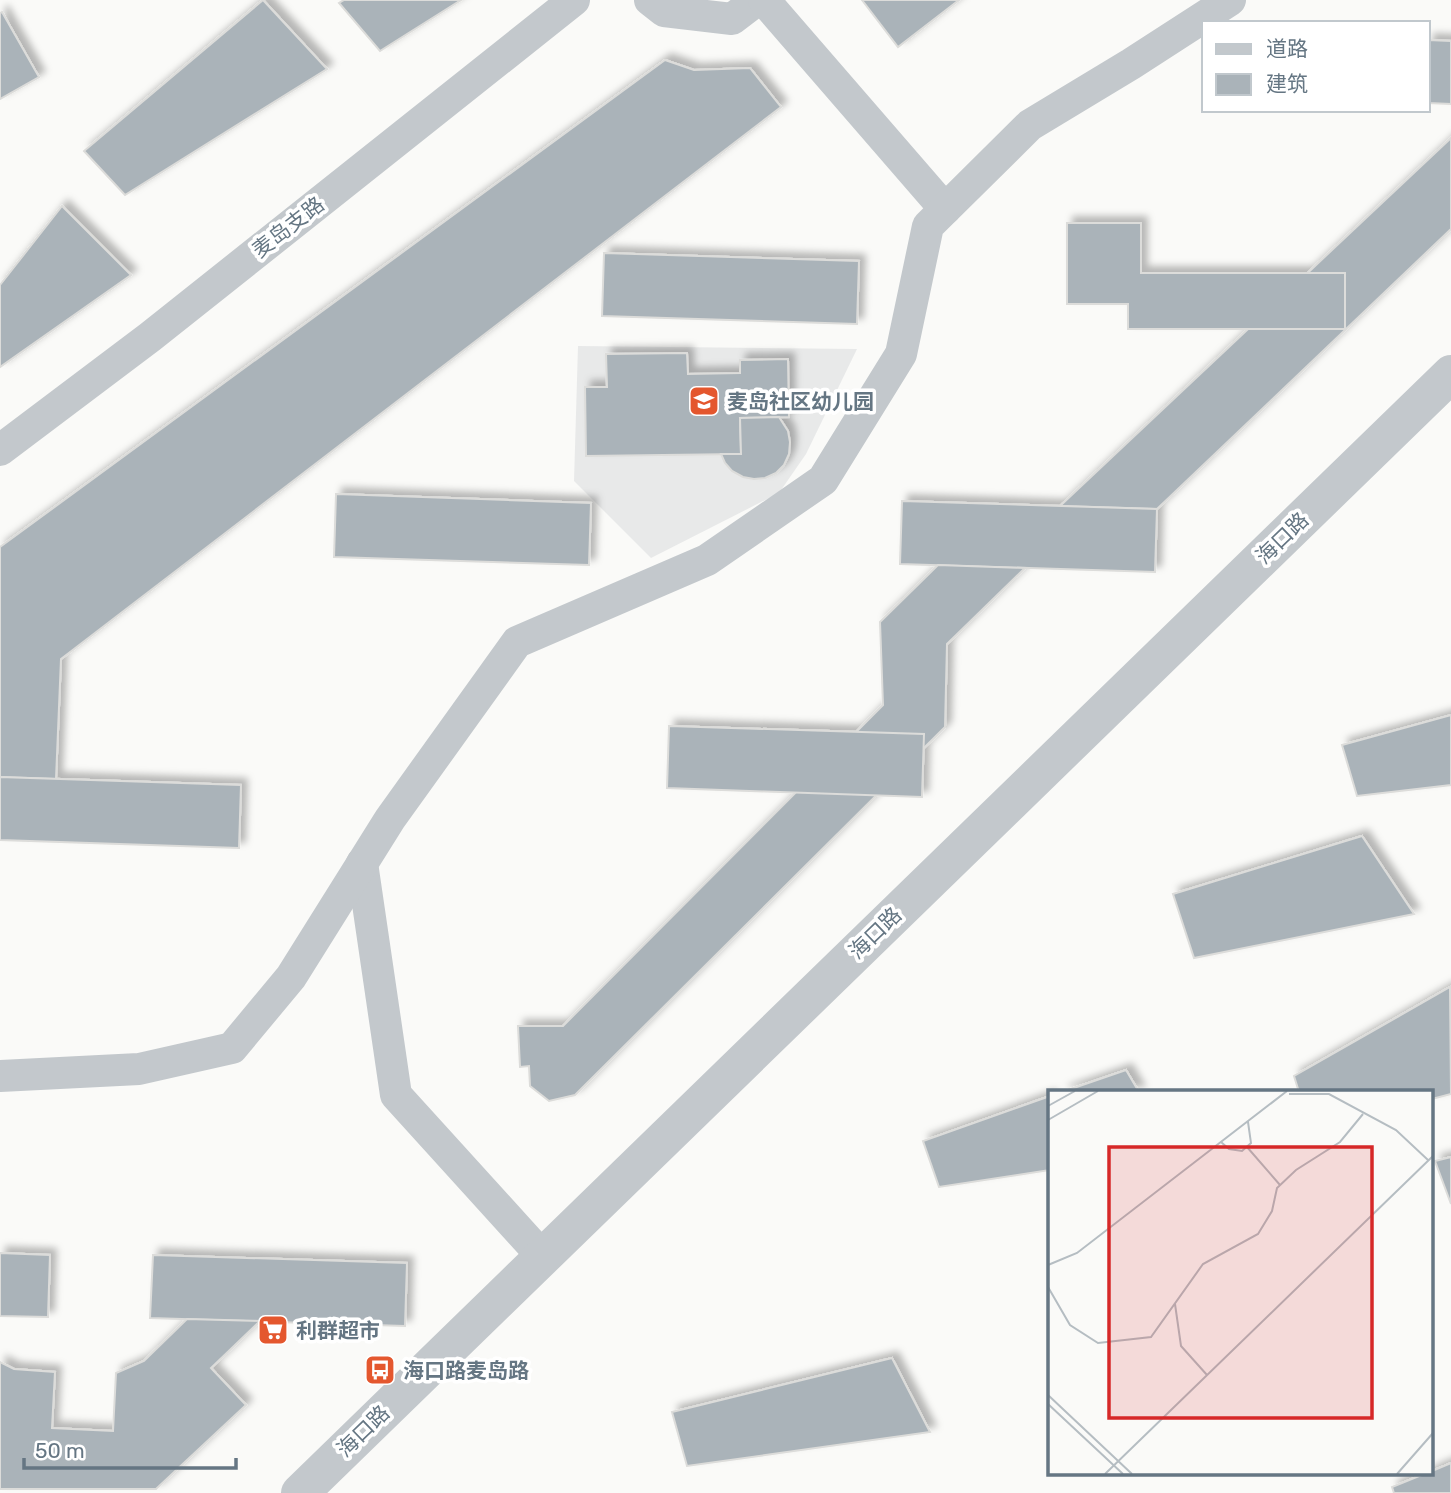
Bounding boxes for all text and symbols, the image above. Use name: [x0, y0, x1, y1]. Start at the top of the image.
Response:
legend: [1202, 21, 1430, 112]
text: 道路: [1266, 36, 1308, 61]
text: 建筑: [1266, 71, 1308, 96]
street label: 麦岛支路: [247, 191, 329, 263]
school or university icon: 麦岛社区幼儿园: [687, 384, 721, 418]
place label: 麦岛社区幼儿园: [727, 389, 874, 414]
street label: 海口路: [1251, 507, 1313, 569]
street label: 海口路: [844, 902, 906, 964]
inset map: [1048, 1090, 1434, 1476]
supermarket icon: 利群超市: [256, 1313, 290, 1347]
place label: 利群超市: [296, 1318, 380, 1343]
bus stop icon: 海口路麦岛路: [363, 1353, 397, 1387]
place label: 海口路麦岛路: [403, 1358, 529, 1383]
street label: 海口路: [332, 1400, 394, 1462]
scale bar: [24, 1426, 236, 1470]
text: 50 m: [35, 1438, 85, 1463]

